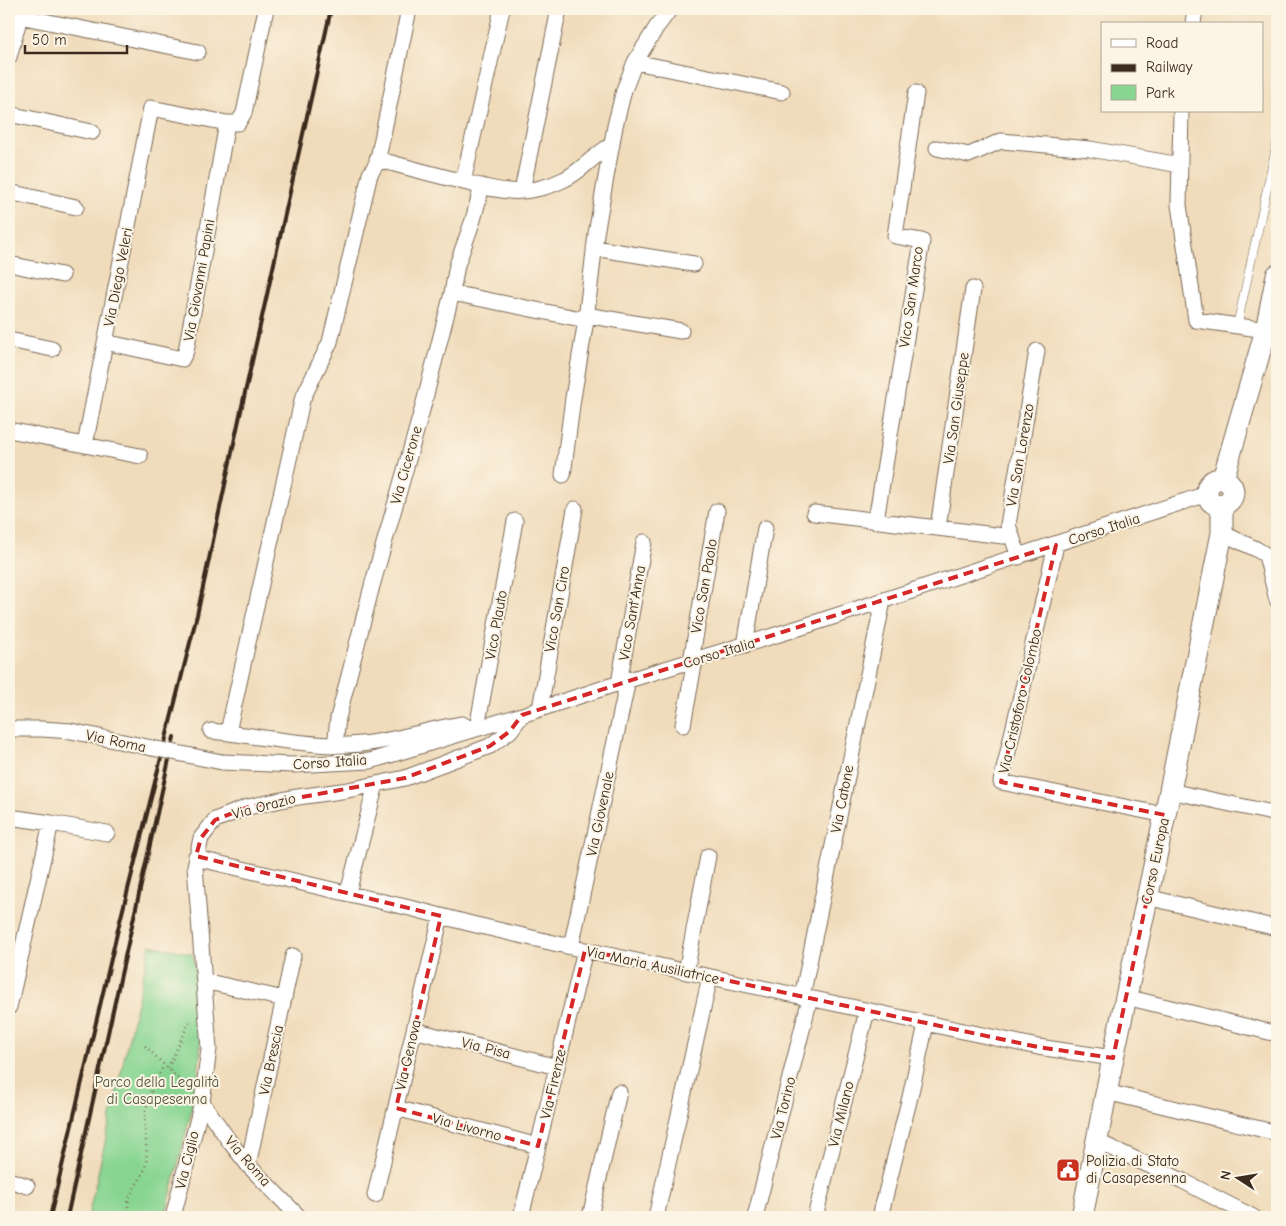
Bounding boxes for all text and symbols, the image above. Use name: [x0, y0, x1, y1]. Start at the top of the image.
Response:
scale bar: [25, 22, 128, 54]
legend: [1101, 22, 1264, 112]
text: 50 m: [32, 31, 67, 49]
text: Road: [1146, 34, 1178, 52]
text: Railway: [1146, 58, 1193, 76]
text: Park: [1146, 84, 1175, 102]
street label: Via Giovanni Papini: [179, 218, 219, 342]
street label: Via Diego Veleri: [100, 226, 136, 328]
street label: Vico San Marco: [895, 245, 927, 349]
street label: Via San Giuseppe: [939, 351, 973, 465]
street label: Via San Lorenzo: [1002, 402, 1038, 508]
street label: Via Cicerone: [386, 423, 426, 506]
street label: Corso Italia: [1066, 509, 1142, 549]
street label: Vico San Paolo: [687, 537, 721, 635]
street label: Vico San Ciro: [541, 564, 573, 654]
street label: Vico Sant'Anna: [615, 564, 649, 662]
street label: Vico Plauto: [481, 589, 511, 661]
street label: Via Cristoforo Colombo: [995, 627, 1045, 775]
street label: Corso Italia: [681, 634, 757, 672]
street label: Via Roma: [84, 726, 148, 756]
street label: Corso Italia: [292, 750, 368, 774]
street label: Via Catone: [827, 763, 857, 834]
street label: Via Giovenale: [582, 769, 618, 858]
street label: Via Orazio: [230, 789, 298, 823]
street label: Corso Europa: [1137, 816, 1173, 906]
street label: Via Maria Ausiliatrice: [585, 942, 722, 988]
street label: Via Genova: [391, 1018, 425, 1092]
street label: Via Brescia: [255, 1023, 287, 1097]
street label: Via Pisa: [460, 1033, 512, 1063]
street label: Via Firenze: [536, 1047, 570, 1121]
park label: Parco della Legalità di Casapesenna: [95, 1073, 219, 1108]
street label: Via Torino: [767, 1075, 800, 1141]
street label: Via Milano: [824, 1079, 858, 1149]
street label: Via Livorno: [430, 1109, 504, 1145]
street label: Via Ciglio: [171, 1129, 203, 1191]
street label: Via Roma: [221, 1132, 275, 1190]
place label: Polizia di Stato di Casapesenna: [1086, 1152, 1187, 1187]
north arrow: [1214, 1154, 1264, 1204]
public building icon: Polizia di Stato di Casapesenna: [1055, 1157, 1081, 1183]
text: N: [1217, 1169, 1235, 1182]

